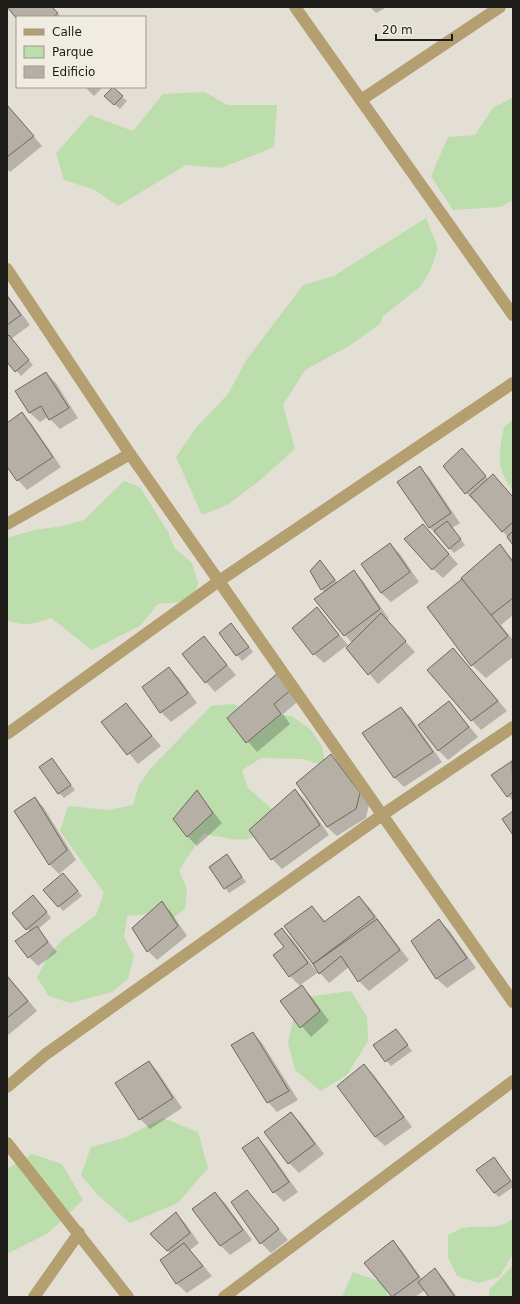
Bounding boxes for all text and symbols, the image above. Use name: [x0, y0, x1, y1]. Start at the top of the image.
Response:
legend: [16, 16, 146, 88]
scale bar: [376, 16, 452, 42]
text: 20 m: [382, 23, 413, 37]
text: Calle: [52, 25, 82, 39]
text: Parque: [52, 45, 93, 59]
text: Edificio: [52, 65, 95, 79]

